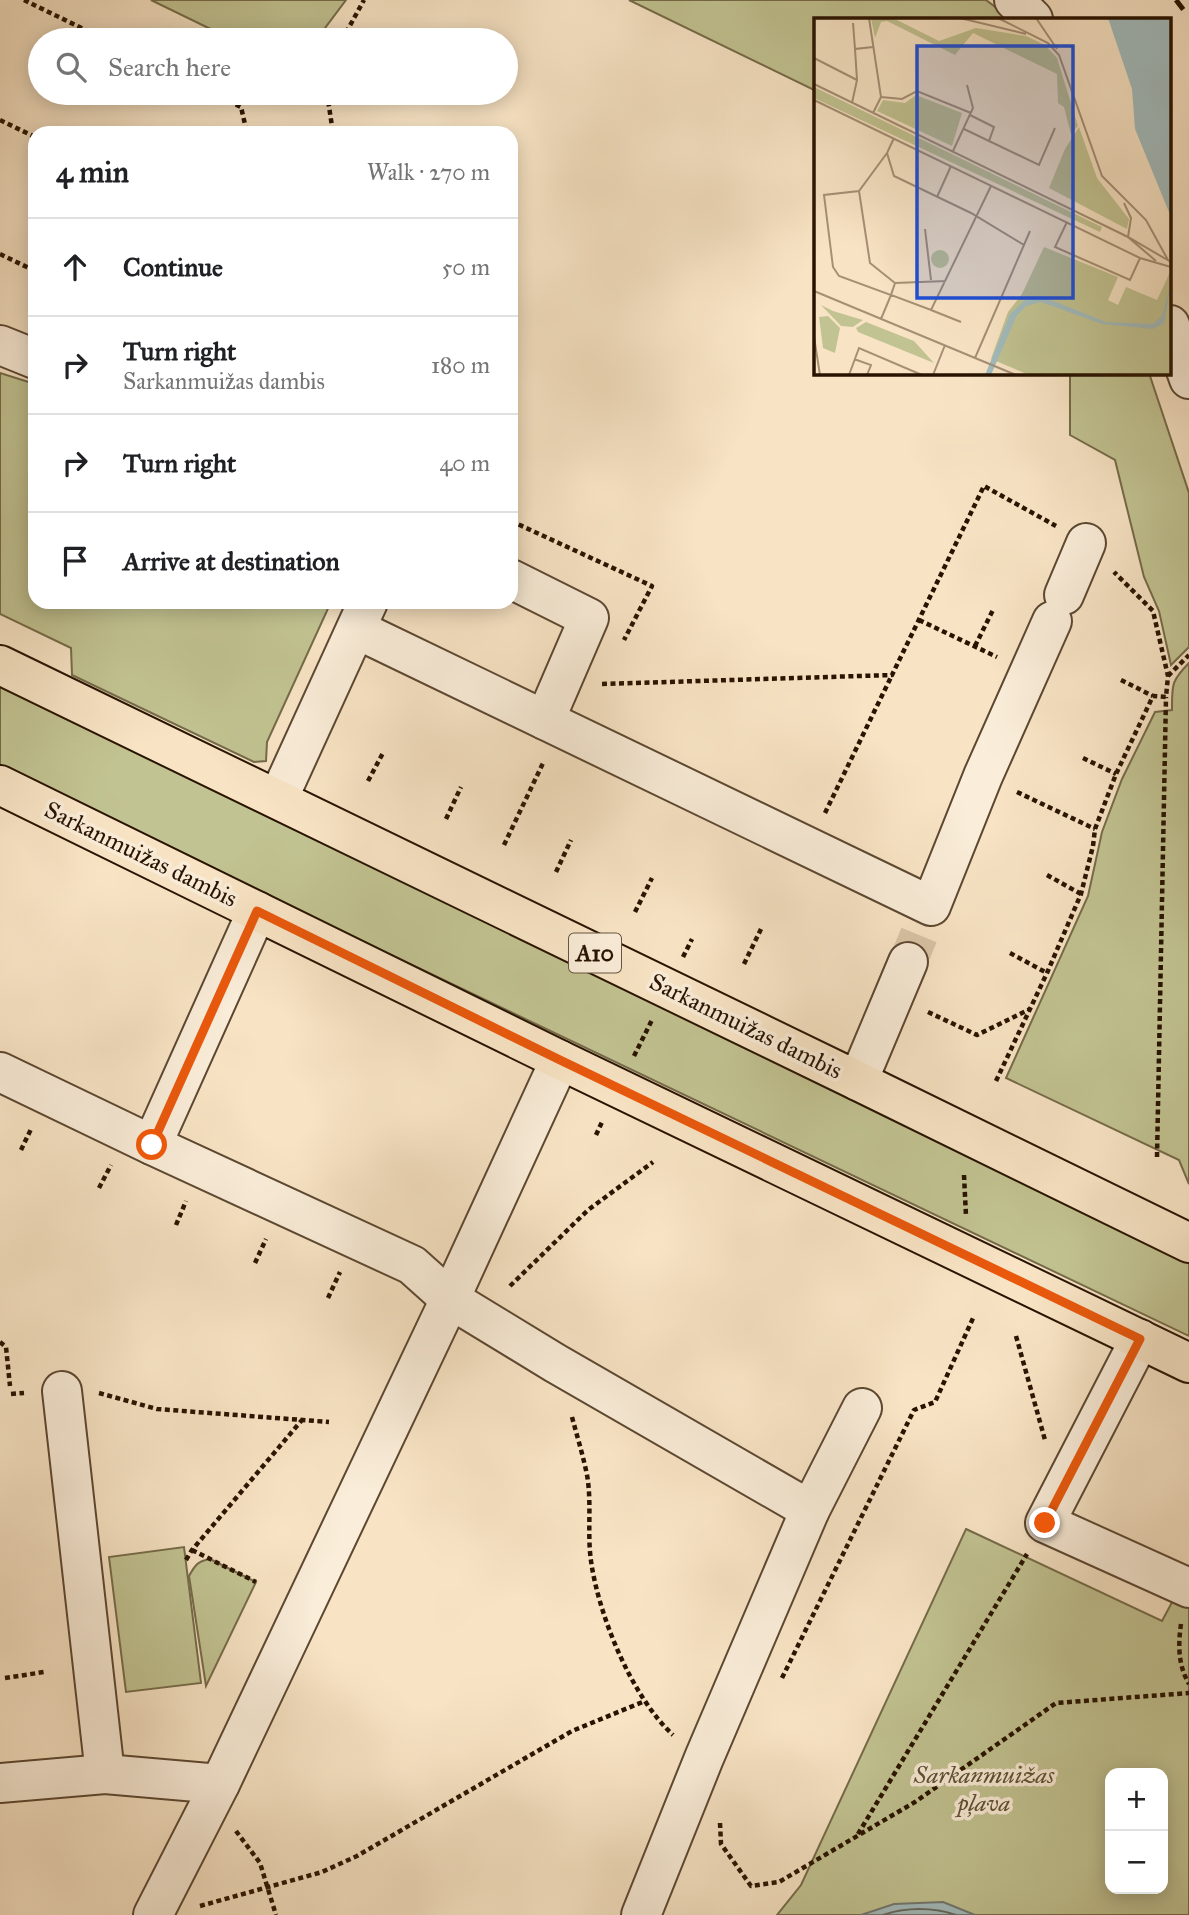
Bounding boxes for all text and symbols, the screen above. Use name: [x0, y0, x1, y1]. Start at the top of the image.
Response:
inset map: [814, 18, 1172, 374]
search box: [28, 28, 518, 105]
icon: search: [52, 48, 90, 86]
text: Search here: [108, 51, 231, 83]
text: 4 min: [56, 154, 129, 190]
text: Walk · 270 m: [367, 158, 490, 186]
icon: ahead: [56, 248, 94, 286]
text: Continue: [123, 251, 223, 283]
text: 50 m: [442, 253, 490, 281]
text: Turn right: [123, 335, 236, 367]
icon: right: [56, 346, 94, 384]
text: 180 m: [431, 351, 490, 379]
text: Sarkanmuižas dambis: [123, 367, 325, 395]
icon: right: [56, 444, 94, 482]
text: Turn right: [123, 447, 236, 479]
text: 40 m: [440, 449, 490, 477]
icon: arrive: [56, 542, 94, 580]
text: Arrive at destination: [123, 545, 340, 577]
street label: Sarkanmuižas dambis: [40, 794, 242, 914]
road number: A10: [569, 934, 621, 972]
street label: Sarkanmuižas dambis: [645, 966, 847, 1086]
route start: [136, 1129, 167, 1160]
route end: [1029, 1507, 1060, 1538]
park label: Sarkanmuižas pļava: [913, 1760, 1055, 1818]
map controls: [1105, 1768, 1168, 1894]
button: +: [1105, 1768, 1168, 1831]
button: −: [1105, 1831, 1168, 1894]

